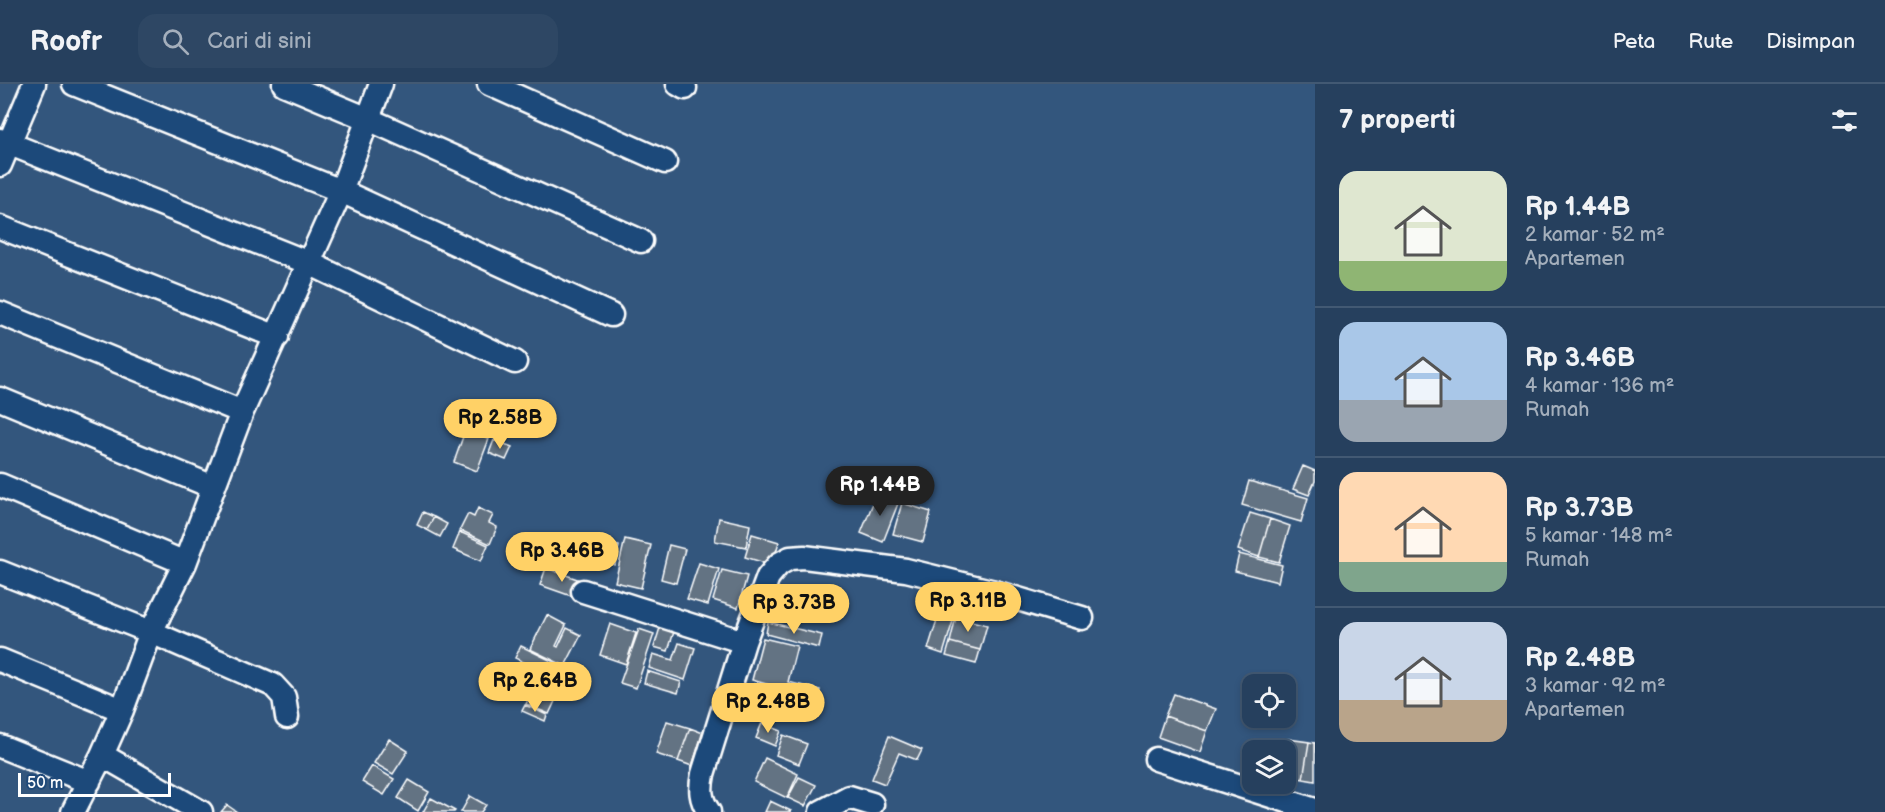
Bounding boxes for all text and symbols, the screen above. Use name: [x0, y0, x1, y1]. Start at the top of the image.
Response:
search box: [138, 14, 558, 68]
text: Roofr: [30, 25, 102, 58]
icon: search: [159, 25, 192, 58]
text: Cari di sini: [207, 28, 312, 55]
text: Peta: [1613, 29, 1655, 54]
text: Rute: [1688, 29, 1733, 54]
text: Disimpan: [1766, 29, 1855, 54]
icon: filters: [1828, 104, 1861, 137]
text: 7 properti: [1339, 105, 1456, 136]
text: Rp 1.44B: [1525, 192, 1630, 223]
icon: home: [1387, 195, 1459, 267]
text: 2 kamar · 52 m²: [1525, 223, 1665, 247]
text: Apartemen: [1525, 247, 1625, 271]
text: Rp 3.46B: [1525, 343, 1635, 374]
icon: home: [1387, 346, 1459, 418]
text: 4 kamar · 136 m²: [1525, 374, 1674, 398]
text: Rumah: [1525, 398, 1589, 422]
pin: Rp 2.58B: [438, 399, 562, 450]
text: Rp 2.58B: [458, 406, 542, 430]
pin: Rp 1.44B: [818, 466, 942, 517]
text: Rp 1.44B: [839, 473, 921, 497]
text: Rp 3.73B: [1525, 493, 1634, 524]
icon: home: [1387, 496, 1459, 568]
text: 5 kamar · 148 m²: [1525, 524, 1673, 548]
pin: Rp 3.46B: [500, 532, 624, 583]
text: Rp 3.46B: [520, 539, 604, 563]
text: Rumah: [1525, 548, 1589, 572]
pin: Rp 3.11B: [906, 582, 1030, 633]
pin: Rp 3.73B: [732, 584, 856, 635]
text: Rp 3.11B: [929, 589, 1007, 613]
text: Rp 3.73B: [752, 591, 836, 615]
text: Rp 2.48B: [1525, 643, 1635, 674]
icon: home: [1387, 646, 1459, 718]
pin: Rp 2.64B: [473, 662, 597, 713]
text: Rp 2.64B: [493, 669, 577, 693]
map controls: [1242, 674, 1296, 794]
button: locate: [1242, 674, 1296, 728]
text: 3 kamar · 92 m²: [1525, 674, 1666, 698]
pin: Rp 2.48B: [706, 683, 830, 734]
text: Rp 2.48B: [726, 690, 810, 714]
text: Apartemen: [1525, 698, 1625, 722]
button: layers: [1242, 740, 1296, 794]
scale bar: [18, 770, 171, 798]
text: 50 m: [27, 774, 63, 793]

